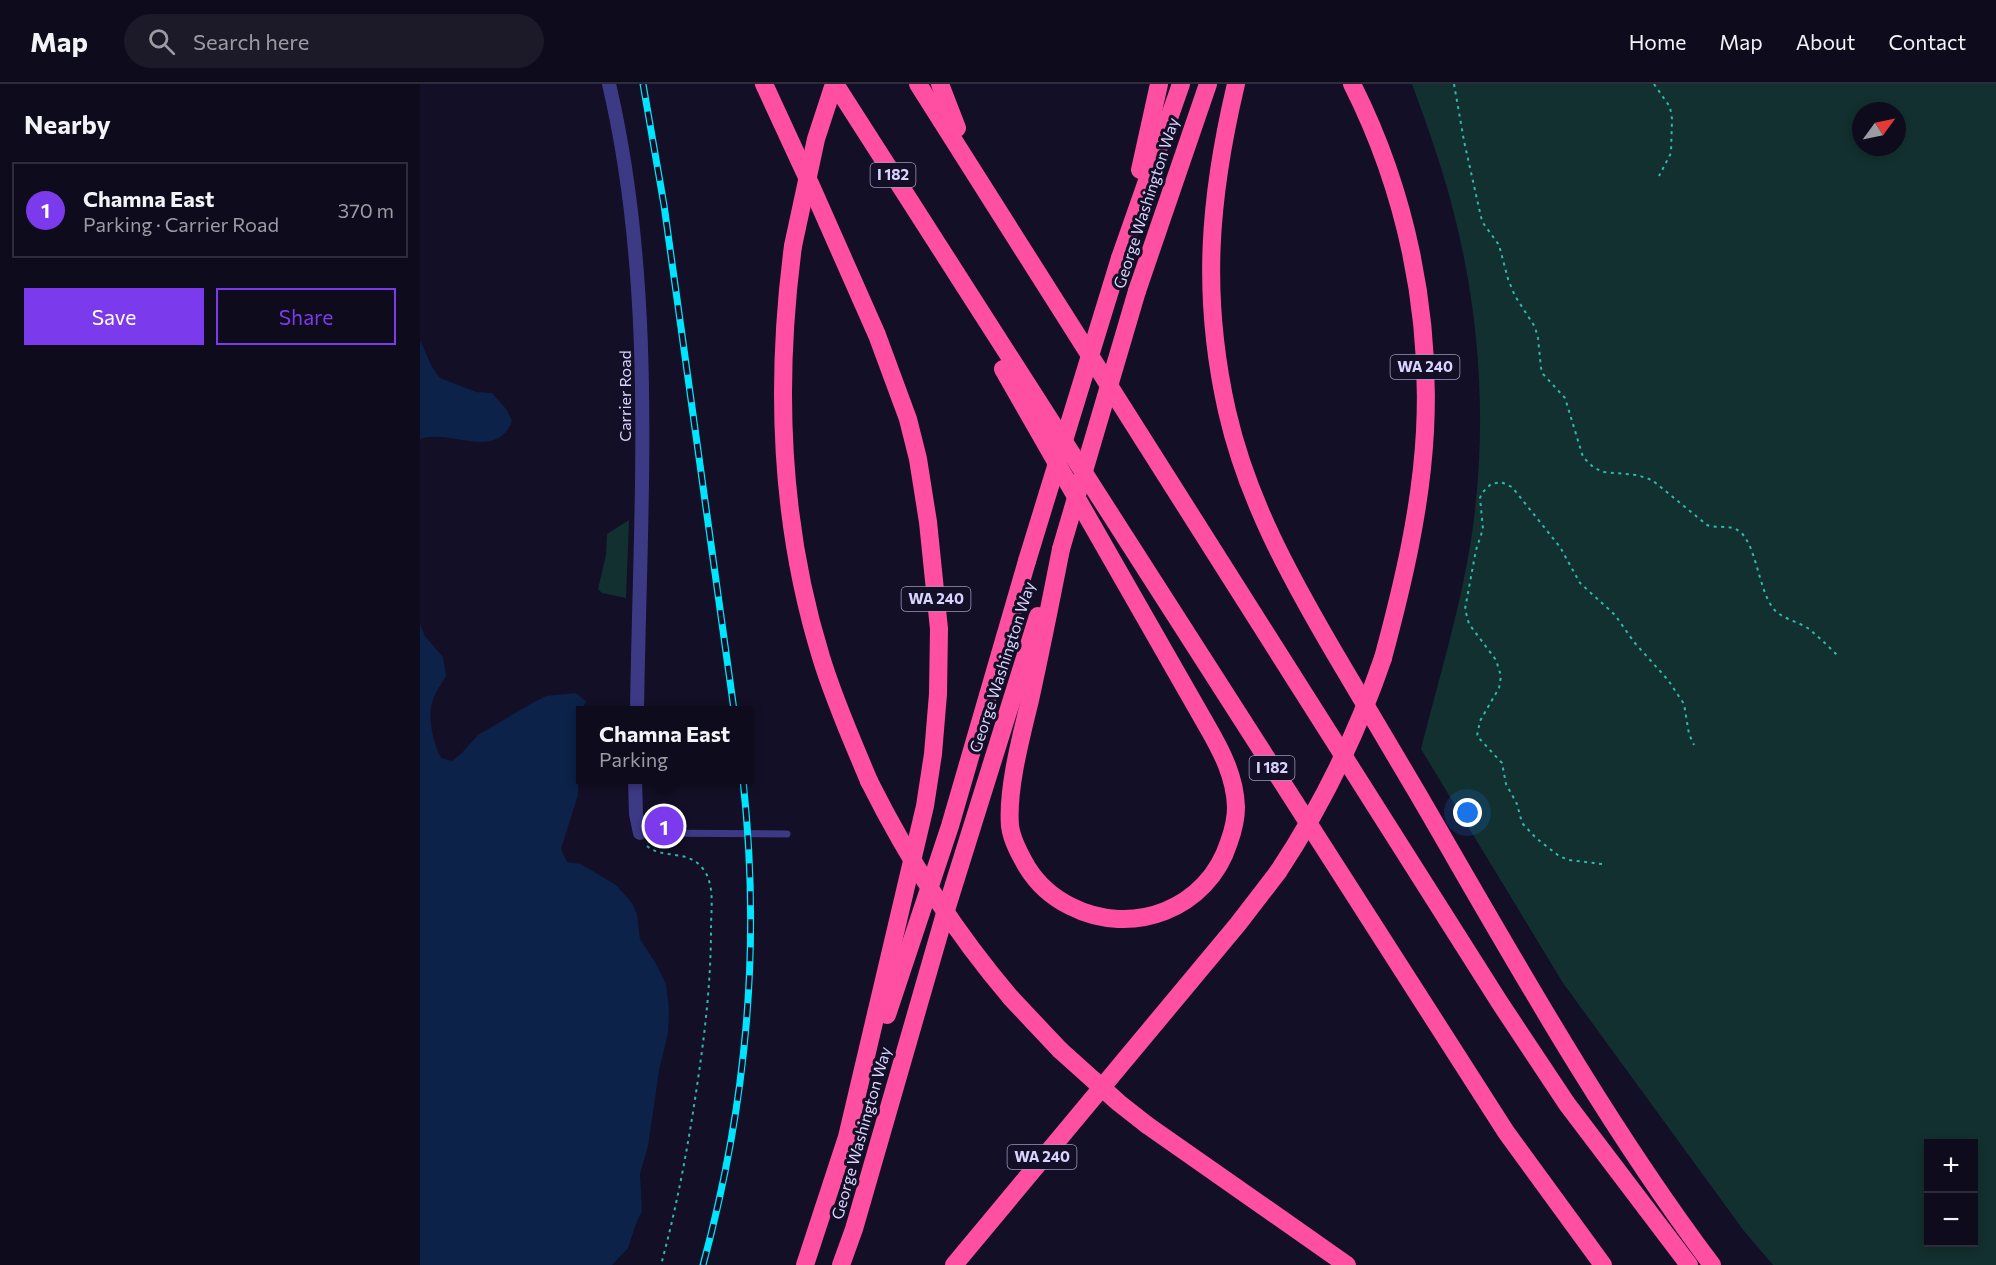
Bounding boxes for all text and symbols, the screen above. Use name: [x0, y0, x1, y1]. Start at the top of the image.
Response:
search box: [124, 14, 544, 68]
text: Map: [30, 24, 88, 58]
icon: search: [145, 25, 178, 58]
text: Search here: [193, 28, 309, 55]
text: Home: [1629, 29, 1686, 54]
text: Map: [1719, 29, 1763, 54]
text: About: [1796, 29, 1855, 54]
text: Contact: [1888, 29, 1966, 54]
north arrow: [1852, 102, 1906, 156]
text: Nearby: [24, 108, 111, 139]
street label: George Washington Way: [1109, 115, 1182, 291]
road number: I 182: [870, 163, 916, 187]
text: Chamna East: [83, 185, 214, 212]
text: 1: [41, 198, 50, 222]
text: 370 m: [338, 198, 394, 222]
text: Parking · Carrier Road: [83, 212, 279, 236]
button: Save: [24, 288, 204, 345]
button: Share: [216, 288, 396, 345]
street label: Carrier Road: [615, 350, 634, 442]
road number: WA 240: [1390, 355, 1460, 379]
street label: George Washington Way: [965, 579, 1038, 755]
road number: WA 240: [902, 587, 970, 611]
popup: [576, 706, 753, 784]
text: Chamna East: [599, 720, 730, 747]
text: Parking: [599, 747, 668, 771]
road number: I 182: [1250, 756, 1294, 780]
your location: [1453, 798, 1482, 827]
pin: 1: [644, 804, 684, 848]
street label: George Washington Way: [827, 1044, 894, 1221]
map controls: [1924, 1139, 1978, 1247]
button: +: [1924, 1139, 1978, 1193]
road number: WA 240: [1008, 1145, 1076, 1169]
button: −: [1924, 1193, 1978, 1247]

